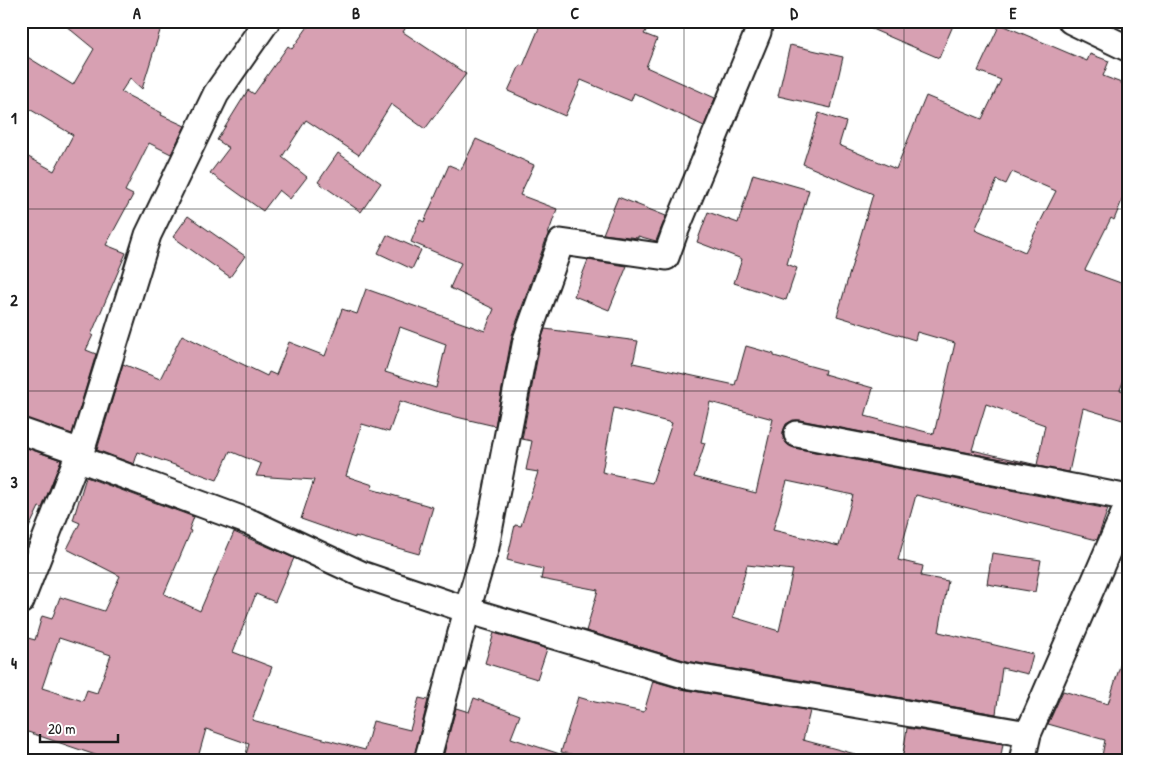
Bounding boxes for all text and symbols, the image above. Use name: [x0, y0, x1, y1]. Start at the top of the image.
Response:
text: A: [133, 2, 141, 24]
text: B: [352, 2, 360, 24]
text: C: [571, 2, 580, 24]
text: D: [790, 2, 798, 24]
text: E: [1009, 2, 1017, 24]
text: 1: [11, 107, 17, 129]
text: 2: [10, 289, 18, 311]
text: 3: [10, 471, 18, 493]
text: 4: [11, 652, 17, 674]
scale bar: [40, 712, 118, 744]
text: 20 m: [48, 718, 75, 739]

